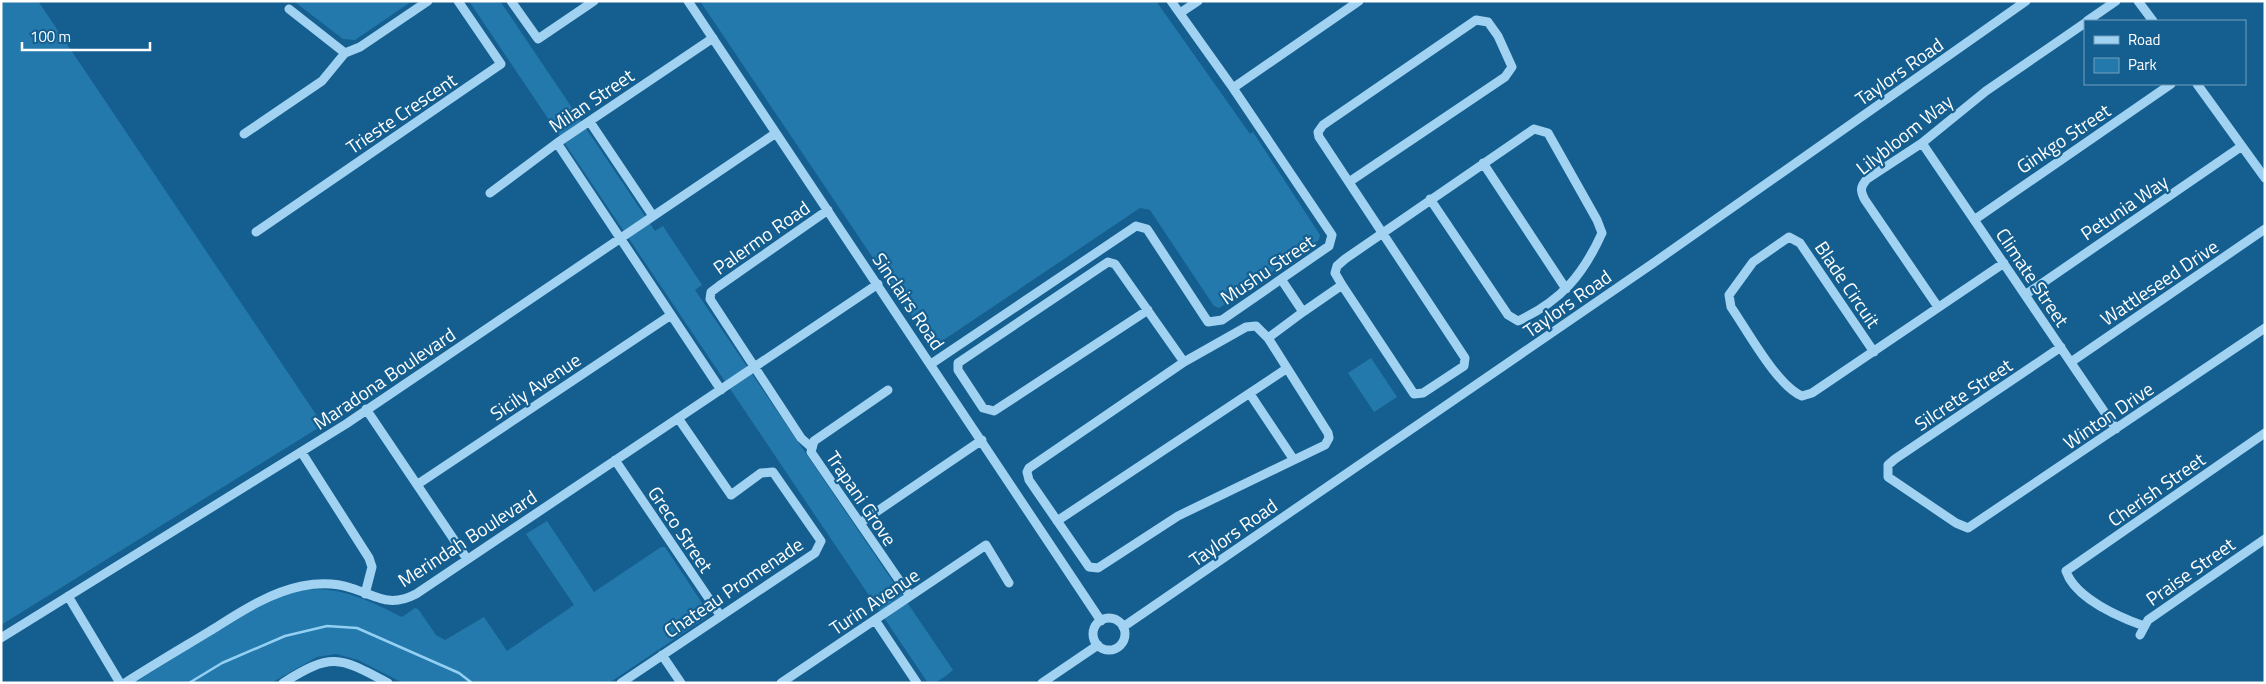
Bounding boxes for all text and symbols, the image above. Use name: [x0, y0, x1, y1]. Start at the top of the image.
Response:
scale bar: [22, 20, 150, 52]
legend: [2084, 20, 2246, 85]
text: 100 m: [30, 25, 71, 48]
text: Road: [2128, 28, 2160, 51]
street label: Taylors Road: [1849, 30, 1949, 112]
text: Park: [2128, 53, 2157, 76]
street label: Milan Street: [543, 61, 640, 139]
street label: Trieste Crescent: [340, 65, 462, 161]
street label: Lilybloom Way: [1849, 87, 1959, 181]
street label: Ginkgo Street: [2010, 96, 2116, 180]
street label: Petunia Way: [2074, 167, 2174, 247]
street label: Palermo Road: [707, 193, 815, 281]
street label: Climate Street: [1989, 222, 2077, 333]
street label: Mushu Street: [1214, 227, 1320, 311]
street label: Wattleseed Drive: [2094, 232, 2224, 332]
street label: Blade Circuit: [1808, 235, 1888, 334]
street label: Sinclairs Road: [866, 247, 952, 355]
street label: Taylors Road: [1517, 262, 1617, 344]
street label: Maradona Boulevard: [307, 320, 461, 436]
street label: Sicily Avenue: [484, 345, 586, 427]
street label: Silcrete Street: [1908, 350, 2018, 437]
street label: Winton Drive: [2057, 374, 2159, 456]
street label: Trapani Grove: [819, 445, 905, 551]
street label: Cherish Street: [2101, 445, 2211, 533]
street label: Greco Street: [641, 480, 721, 578]
street label: Merindah Boulevard: [392, 482, 542, 594]
street label: Taylors Road: [1183, 491, 1283, 573]
street label: Praise Street: [2139, 529, 2241, 612]
street label: Chateau Promenade: [657, 530, 809, 644]
street label: Turin Avenue: [823, 560, 925, 642]

